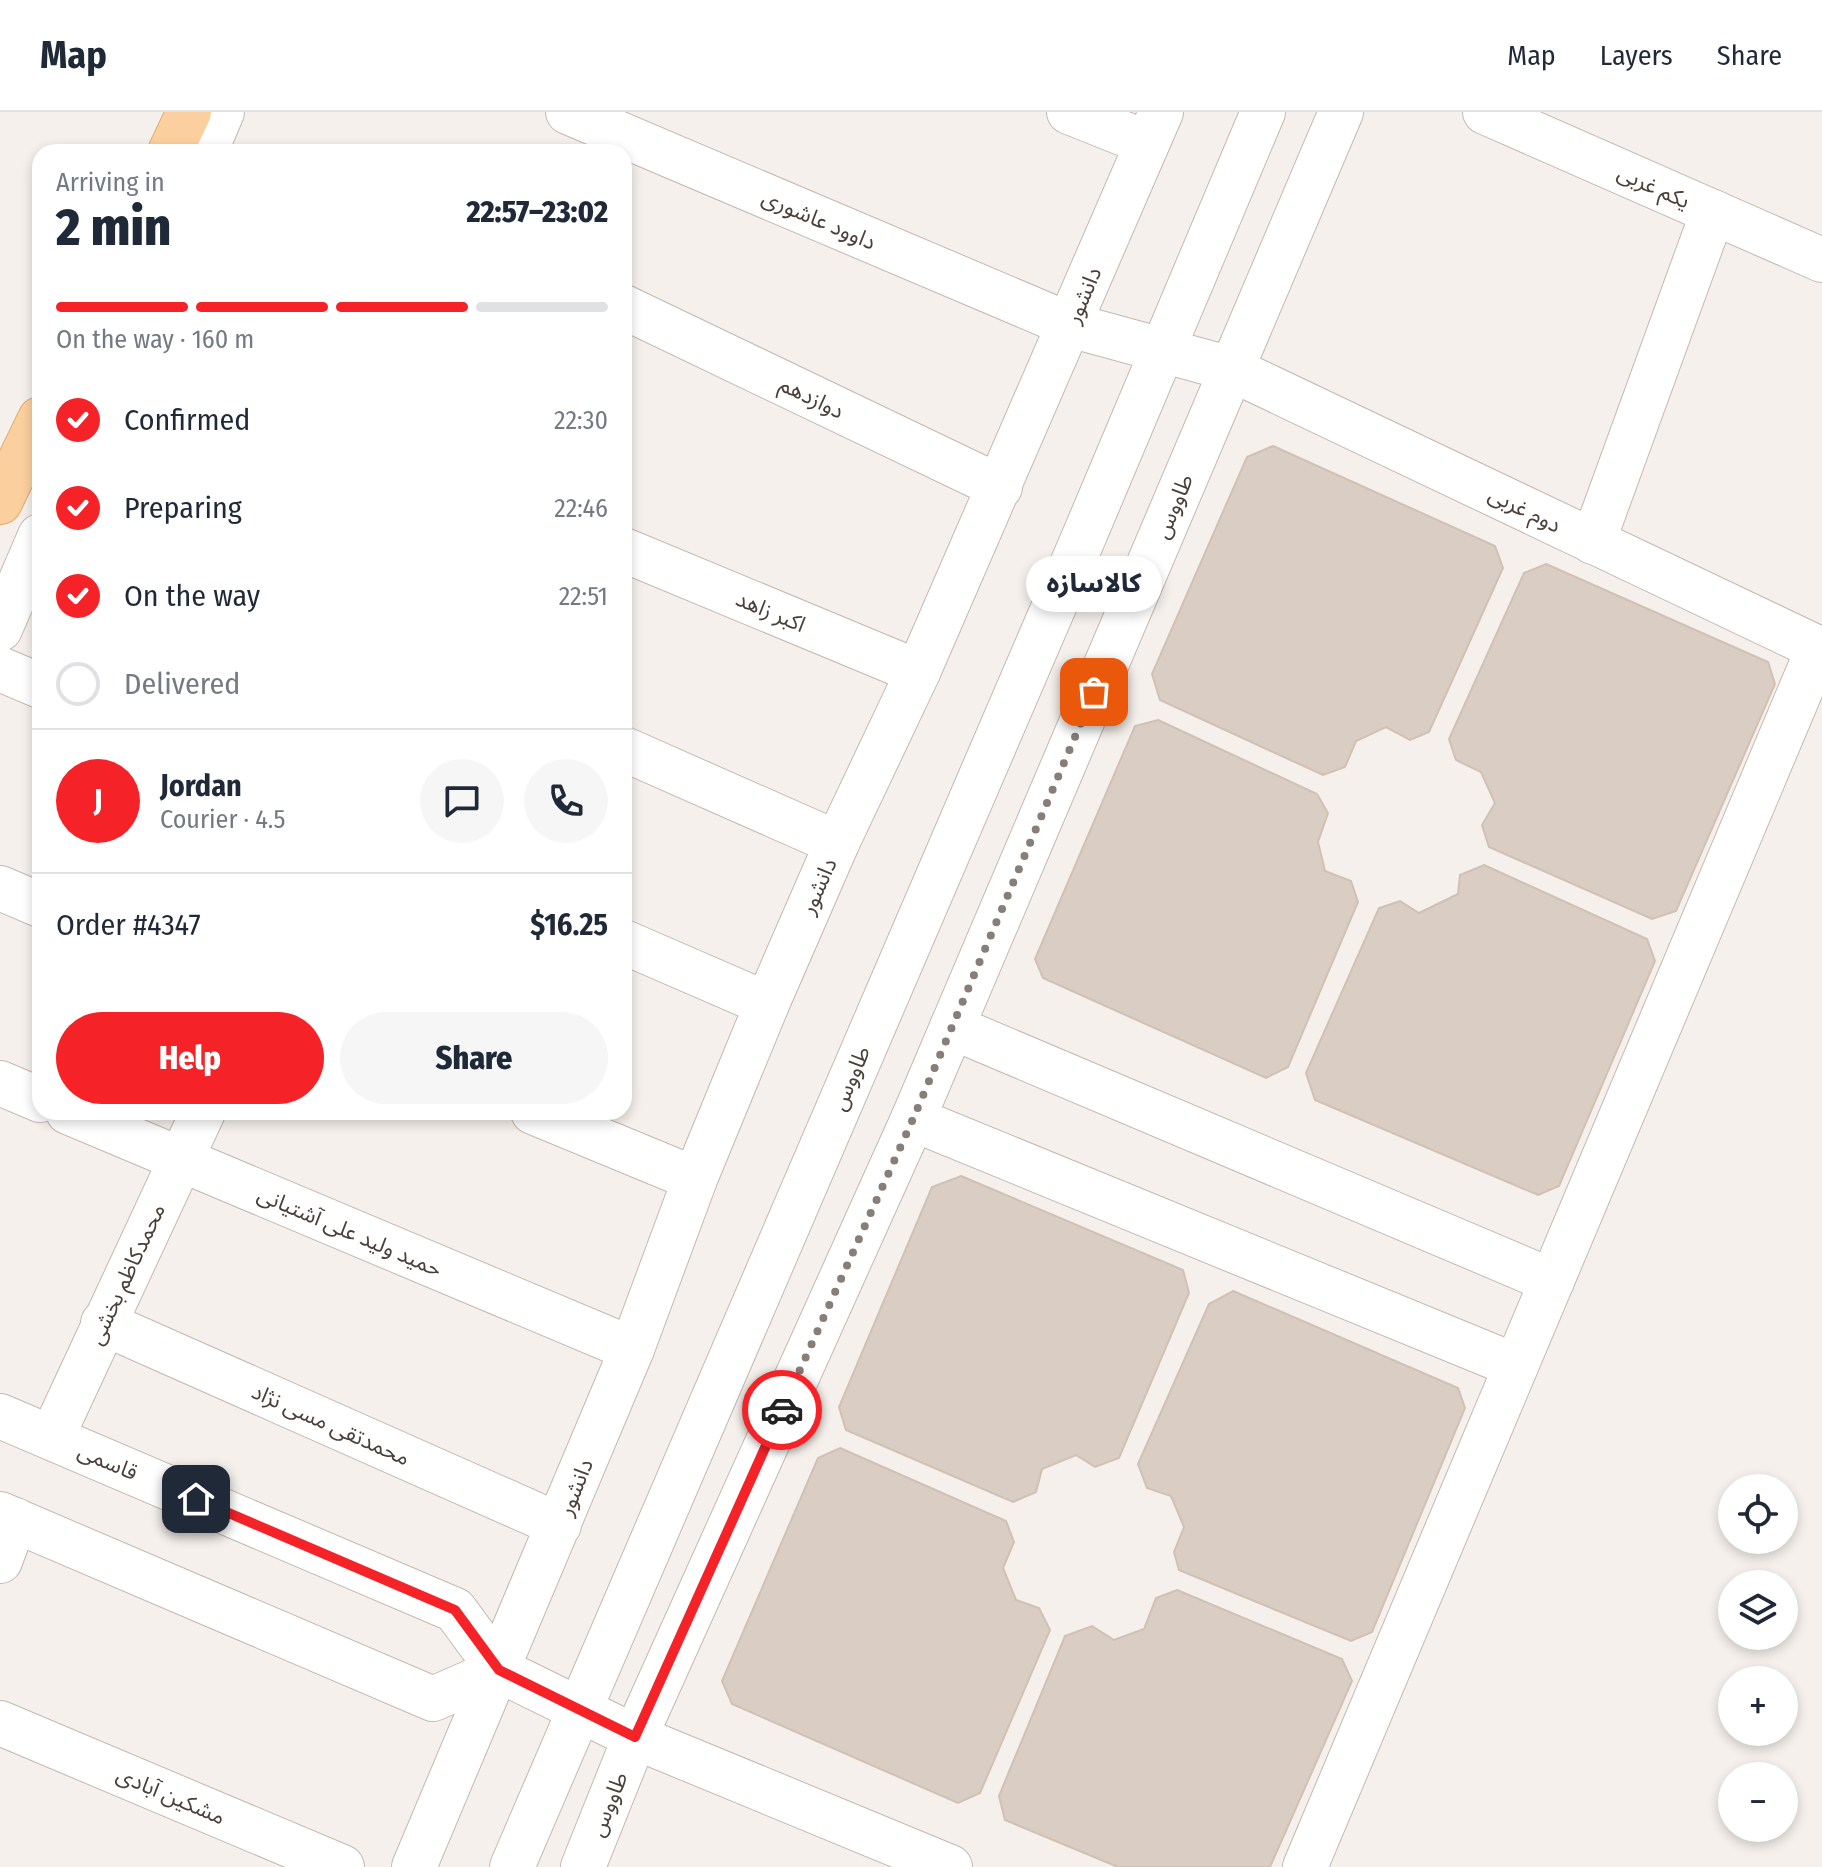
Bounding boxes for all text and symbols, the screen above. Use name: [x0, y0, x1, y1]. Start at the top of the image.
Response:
text: Map: [40, 32, 107, 78]
text: Map: [1507, 39, 1556, 72]
text: Layers: [1600, 39, 1673, 72]
text: Share: [1717, 39, 1782, 72]
street label: یکم غربی: [1612, 159, 1694, 217]
text: Arriving in: [56, 167, 165, 198]
street label: داوود عاشوری: [758, 183, 880, 256]
text: 22:57–23:02: [466, 194, 608, 230]
text: 2 min: [56, 196, 171, 259]
street label: دانشور: [1059, 263, 1107, 328]
text: On the way · 160 m: [56, 324, 254, 355]
street label: دوازدهم: [774, 370, 848, 427]
icon: check: [56, 398, 100, 442]
text: Confirmed: [124, 402, 250, 438]
text: 22:30: [554, 405, 608, 436]
street label: طاووس: [1148, 470, 1199, 543]
street label: دوم غربی: [1483, 480, 1565, 541]
icon: check: [56, 486, 100, 530]
text: Preparing: [124, 490, 242, 526]
text: 22:46: [554, 493, 608, 524]
callout: کالاسازه: [1026, 556, 1162, 612]
text: کالاسازه: [1046, 568, 1142, 599]
icon: check: [56, 574, 100, 618]
text: On the way: [124, 578, 260, 614]
text: 22:51: [559, 581, 608, 612]
street label: اکبر زاهد: [732, 585, 810, 638]
pin: [1060, 658, 1128, 726]
text: Delivered: [124, 666, 240, 702]
icon: bag: [1072, 670, 1116, 714]
button: chat: [420, 759, 504, 843]
button: phone: [524, 759, 608, 843]
text: Jordan: [160, 768, 242, 804]
text: J: [94, 783, 102, 819]
text: Courier · 4.5: [160, 804, 286, 835]
street label: دانشور: [794, 854, 843, 919]
text: Order #4347: [56, 907, 201, 943]
text: $16.25: [530, 907, 608, 943]
button: Help: [56, 1012, 324, 1104]
button: Share: [340, 1012, 608, 1104]
street label: طاووس: [825, 1042, 876, 1115]
street label: حمید ولید علی آشتیانی: [254, 1180, 446, 1283]
street label: محمدکاظم بخشی: [82, 1199, 174, 1350]
courier: [742, 1370, 822, 1450]
street label: محمدتقی مسی نژاد: [248, 1378, 414, 1471]
icon: car: [760, 1388, 804, 1432]
street label: قاسمی: [74, 1437, 142, 1486]
street label: دانشور: [552, 1455, 599, 1520]
pin: [162, 1465, 230, 1533]
map controls: [1718, 1474, 1798, 1842]
button: locate: [1718, 1474, 1798, 1554]
icon: home: [174, 1477, 218, 1521]
button: layers: [1718, 1570, 1798, 1650]
button: +: [1718, 1666, 1798, 1746]
street label: مشکین آبادی: [112, 1760, 229, 1830]
button: −: [1718, 1762, 1798, 1842]
street label: طاووس: [583, 1768, 634, 1841]

